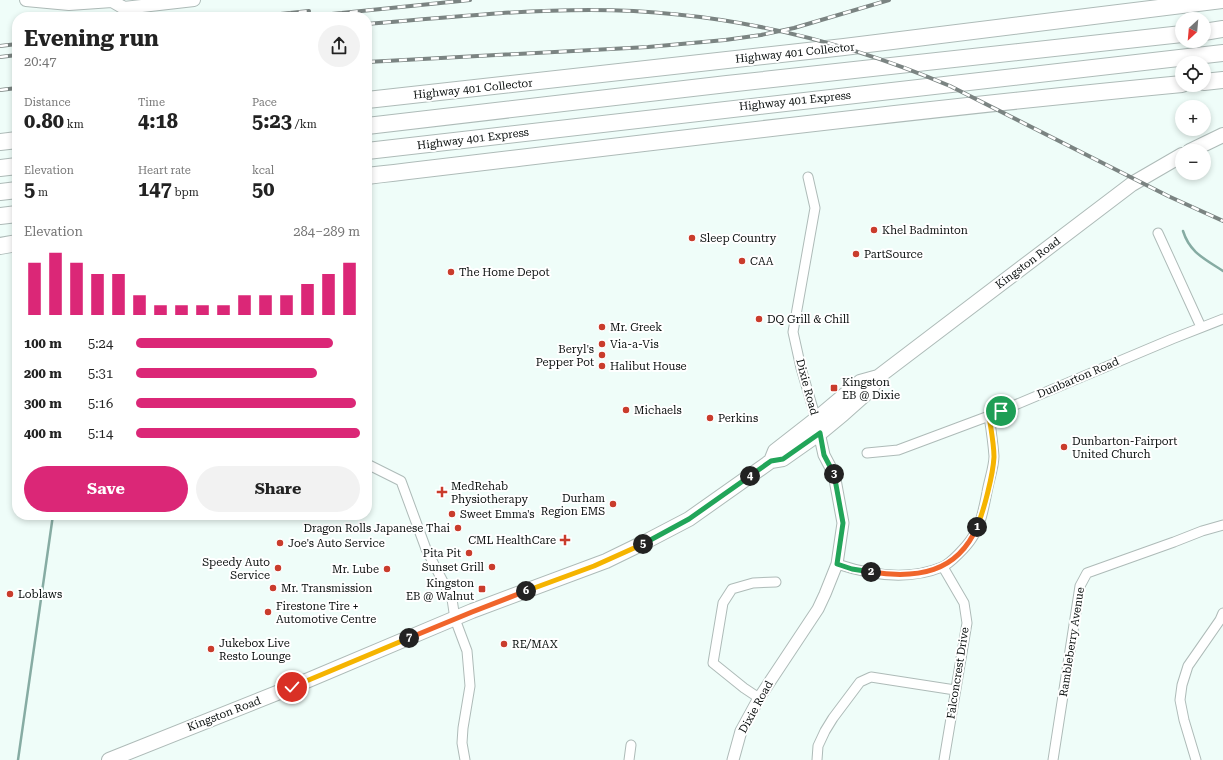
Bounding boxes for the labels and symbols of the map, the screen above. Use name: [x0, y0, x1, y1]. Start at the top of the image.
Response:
north arrow: [1175, 12, 1211, 48]
street label: Highway 401 Collector: [735, 40, 856, 66]
street label: Highway 401 Collector: [413, 76, 534, 102]
street label: Highway 401 Express: [738, 89, 852, 113]
street label: Highway 401 Express: [416, 126, 530, 152]
place label: Khel Badminton: [882, 224, 968, 237]
marker: Khel Badminton: [869, 225, 879, 235]
place label: Sleep Country: [700, 232, 777, 245]
marker: Sleep Country: [687, 233, 697, 243]
street label: Kingston Road: [993, 234, 1063, 292]
place label: PartSource: [864, 248, 923, 261]
marker: PartSource: [851, 249, 861, 259]
place label: CAA: [750, 255, 774, 268]
marker: CAA: [737, 256, 747, 266]
place label: The Home Depot: [459, 266, 550, 279]
marker: The Home Depot: [446, 267, 456, 277]
place label: DQ Grill & Chill: [767, 313, 850, 326]
marker: DQ Grill & Chill: [754, 314, 764, 324]
place label: Mr. Greek: [610, 321, 662, 334]
marker: Mr. Greek: [597, 322, 607, 332]
place label: Via-a-Vis: [610, 338, 659, 351]
marker: Via-a-Vis: [597, 339, 607, 349]
place label: Beryl's Pepper Pot: [536, 343, 594, 369]
marker: Beryl's Pepper Pot: [597, 350, 607, 360]
street label: Dunbarton Road: [1035, 355, 1121, 401]
street label: Dixie Road: [793, 357, 821, 417]
place label: Halibut House: [610, 360, 687, 373]
marker: Halibut House: [597, 361, 607, 371]
place label: Kingston EB @ Dixie: [842, 376, 900, 402]
marker: Kingston EB @ Dixie: [829, 383, 839, 393]
pin: [984, 394, 1018, 428]
place label: Michaels: [634, 404, 682, 417]
marker: Michaels: [621, 405, 631, 415]
place label: Perkins: [718, 412, 758, 425]
marker: Perkins: [705, 413, 715, 423]
place label: Dunbarton-Fairport United Church: [1072, 435, 1177, 461]
marker: Dunbarton-Fairport United Church: [1059, 442, 1069, 452]
pin: 3: [824, 464, 844, 484]
pin: 4: [740, 466, 760, 486]
place label: MedRehab Physiotherapy: [451, 480, 528, 506]
marker: MedRehab Physiotherapy: [436, 486, 448, 498]
place label: Durham Region EMS: [541, 492, 605, 518]
marker: Durham Region EMS: [608, 499, 618, 509]
place label: Sweet Emma's: [460, 508, 535, 521]
marker: Sweet Emma's: [447, 509, 457, 519]
pin: 1: [967, 517, 987, 537]
place label: Dragon Rolls Japanese Thai: [303, 522, 450, 535]
marker: Dragon Rolls Japanese Thai: [453, 523, 463, 533]
place label: CML HealthCare: [468, 534, 556, 547]
marker: CML HealthCare: [559, 534, 571, 546]
pin: 5: [633, 534, 653, 554]
place label: Joe's Auto Service: [288, 537, 385, 550]
marker: Joe's Auto Service: [275, 538, 285, 548]
place label: Pita Pit: [423, 547, 461, 560]
marker: Pita Pit: [464, 548, 474, 558]
place label: Speedy Auto Service: [202, 556, 270, 582]
place label: Sunset Grill: [422, 561, 485, 574]
marker: Sunset Grill: [487, 562, 497, 572]
pin: 2: [861, 562, 881, 582]
marker: Speedy Auto Service: [273, 563, 283, 573]
place label: Mr. Lube: [332, 563, 379, 576]
marker: Mr. Lube: [382, 564, 392, 574]
place label: Kingston EB @ Walnut: [406, 577, 474, 603]
pin: 6: [516, 581, 536, 601]
place label: Mr. Transmission: [281, 582, 372, 595]
marker: Mr. Transmission: [268, 583, 278, 593]
marker: Kingston EB @ Walnut: [477, 584, 487, 594]
street label: Rambleberry Avenue: [1057, 586, 1087, 698]
place label: Loblaws: [18, 588, 62, 601]
marker: Loblaws: [5, 589, 15, 599]
place label: Firestone Tire + Automotive Centre: [276, 600, 376, 626]
marker: Firestone Tire + Automotive Centre: [263, 607, 273, 617]
street label: Falconcrest Drive: [944, 626, 972, 720]
pin: 7: [399, 628, 419, 648]
place label: Jukebox Live Resto Lounge: [219, 637, 291, 663]
place label: RE/MAX: [512, 638, 558, 651]
marker: RE/MAX: [499, 639, 509, 649]
marker: Jukebox Live Resto Lounge: [206, 644, 216, 654]
pin: [275, 670, 309, 704]
street label: Dixie Road: [736, 679, 776, 735]
street label: Kingston Road: [185, 694, 263, 734]

